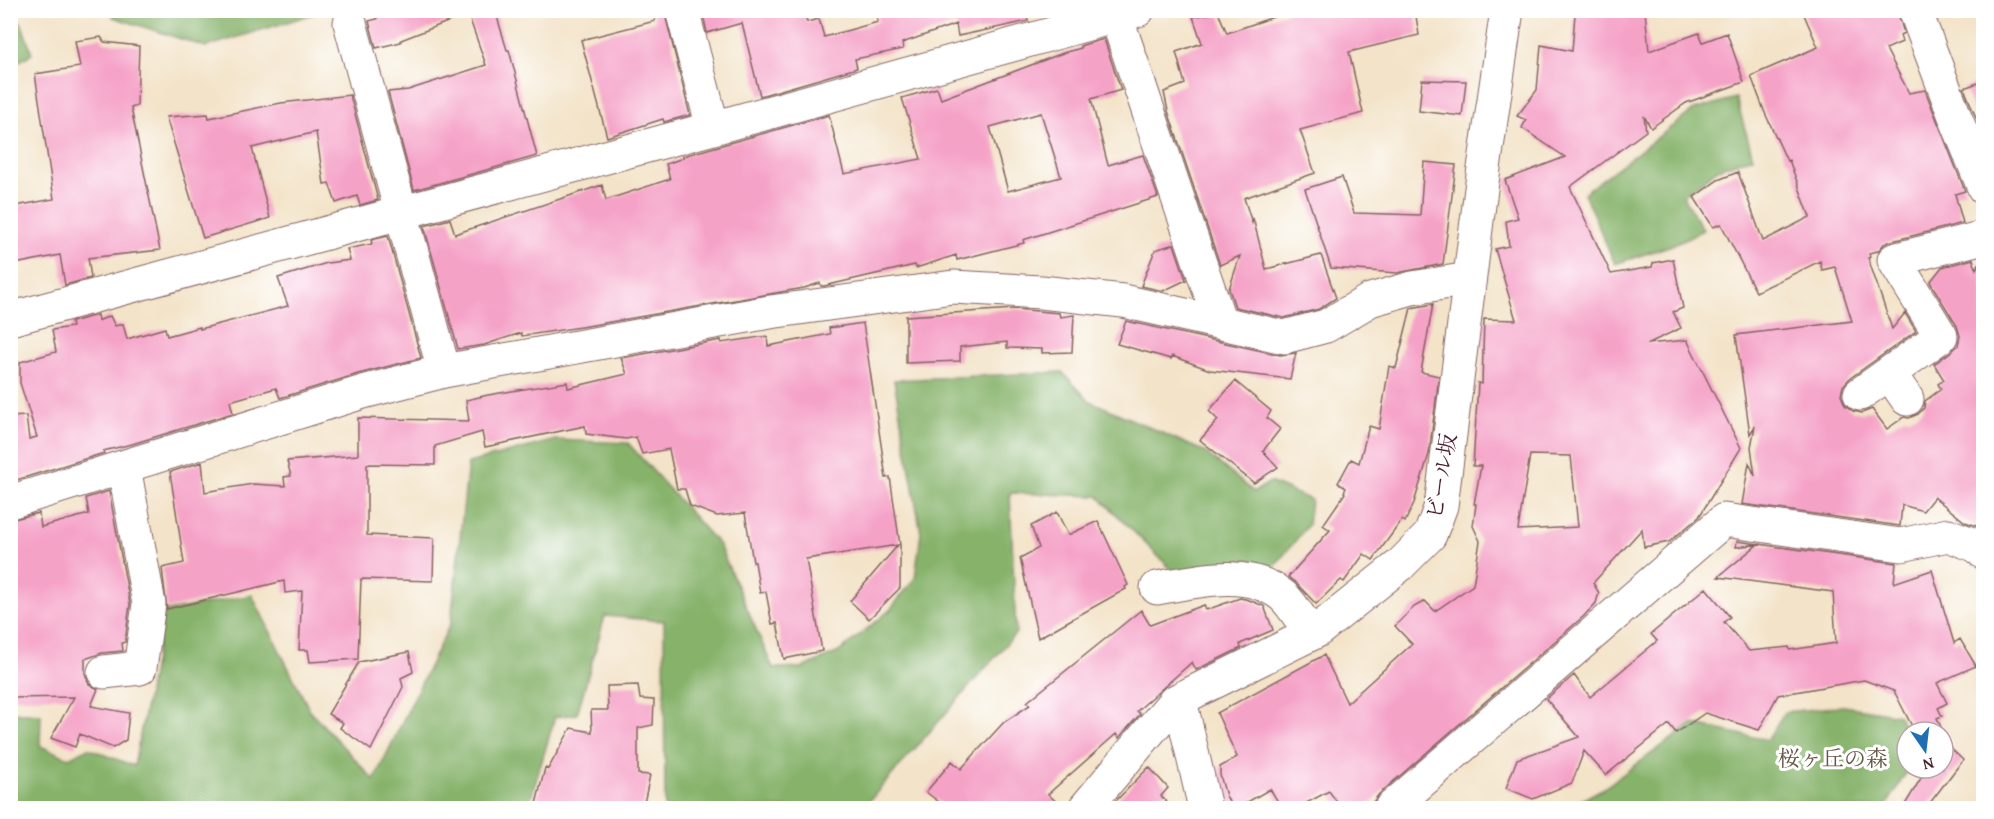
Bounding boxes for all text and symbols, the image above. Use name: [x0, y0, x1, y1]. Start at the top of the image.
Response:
street label: ビール坂: [1418, 431, 1464, 521]
north arrow: [1895, 720, 1955, 780]
park label: 桜ヶ丘の森: [1778, 742, 1888, 774]
text: N: [1920, 752, 1937, 778]

